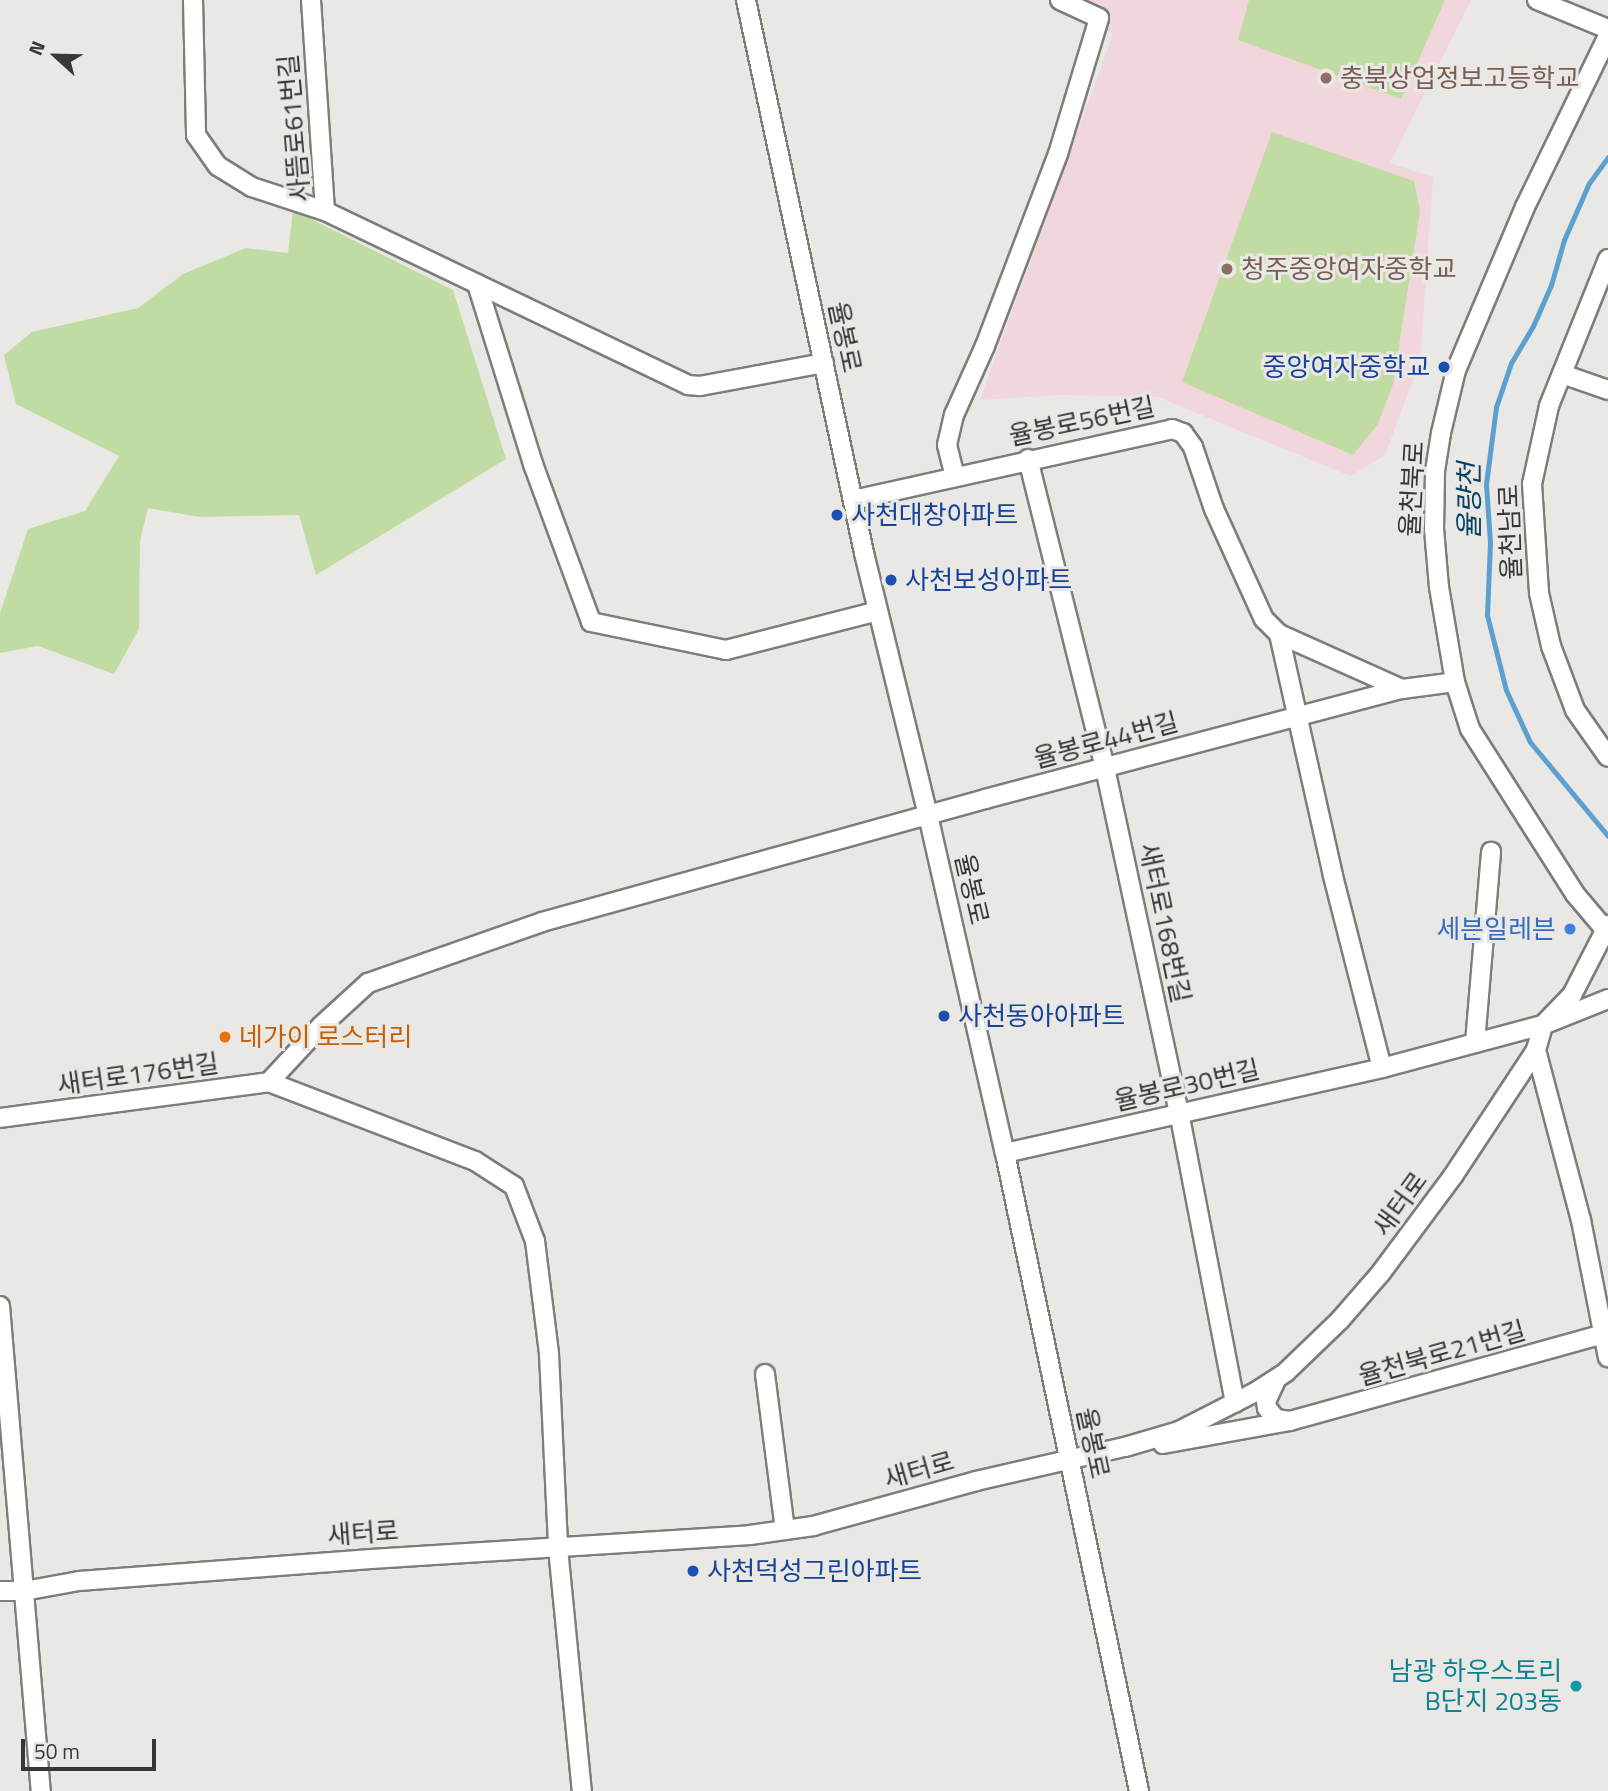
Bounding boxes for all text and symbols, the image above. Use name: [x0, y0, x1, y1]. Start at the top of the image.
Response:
north arrow: [21, 21, 91, 91]
text: N: [20, 36, 52, 59]
street label: 사뜸로61번길: [272, 53, 316, 203]
place label: 충북상업정보고등학교: [1340, 62, 1579, 94]
marker: 충북상업정보고등학교: [1318, 70, 1334, 86]
place label: 청주중앙여자중학교: [1241, 253, 1456, 285]
marker: 청주중앙여자중학교: [1219, 261, 1235, 277]
street label: 율봉로: [822, 299, 868, 375]
place label: 중앙여자중학교: [1263, 351, 1430, 383]
marker: 중앙여자중학교: [1436, 359, 1452, 375]
street label: 율봉로56번길: [1006, 390, 1158, 452]
street label: 율천북로: [1394, 440, 1430, 538]
water label: 율량천: [1452, 462, 1486, 540]
street label: 율천남로: [1493, 484, 1527, 580]
place label: 사천대창아파트: [851, 499, 1018, 531]
marker: 사천대창아파트: [829, 507, 845, 523]
place label: 사천보성아파트: [905, 564, 1072, 596]
marker: 사천보성아파트: [883, 572, 899, 588]
street label: 율봉로44번길: [1030, 706, 1182, 774]
street label: 새터로168번길: [1133, 840, 1197, 1006]
street label: 율봉로: [949, 851, 995, 927]
place label: 세븐일레븐: [1436, 913, 1556, 945]
marker: 세븐일레븐: [1562, 921, 1578, 937]
place label: 사천동아아파트: [958, 1000, 1125, 1032]
marker: 사천동아아파트: [936, 1008, 952, 1024]
place label: 네가이 로스터리: [239, 1021, 412, 1053]
marker: 네가이 로스터리: [217, 1029, 233, 1045]
street label: 새터로176번길: [55, 1047, 221, 1101]
street label: 율봉로30번길: [1111, 1053, 1263, 1117]
street label: 새터로: [1366, 1166, 1434, 1242]
street label: 율천북로21번길: [1355, 1314, 1529, 1392]
street label: 율봉로: [1070, 1405, 1116, 1481]
street label: 새터로: [880, 1445, 958, 1495]
street label: 새터로: [326, 1515, 400, 1551]
place label: 사천덕성그린아파트: [707, 1555, 922, 1587]
marker: 사천덕성그린아파트: [685, 1563, 701, 1579]
place label: 남광 하우스토리 B단지 203동: [1389, 1655, 1562, 1716]
marker: 남광 하우스토리 B단지 203동: [1568, 1678, 1584, 1694]
scale bar: [24, 1724, 159, 1768]
text: 50 m: [34, 1735, 80, 1767]

